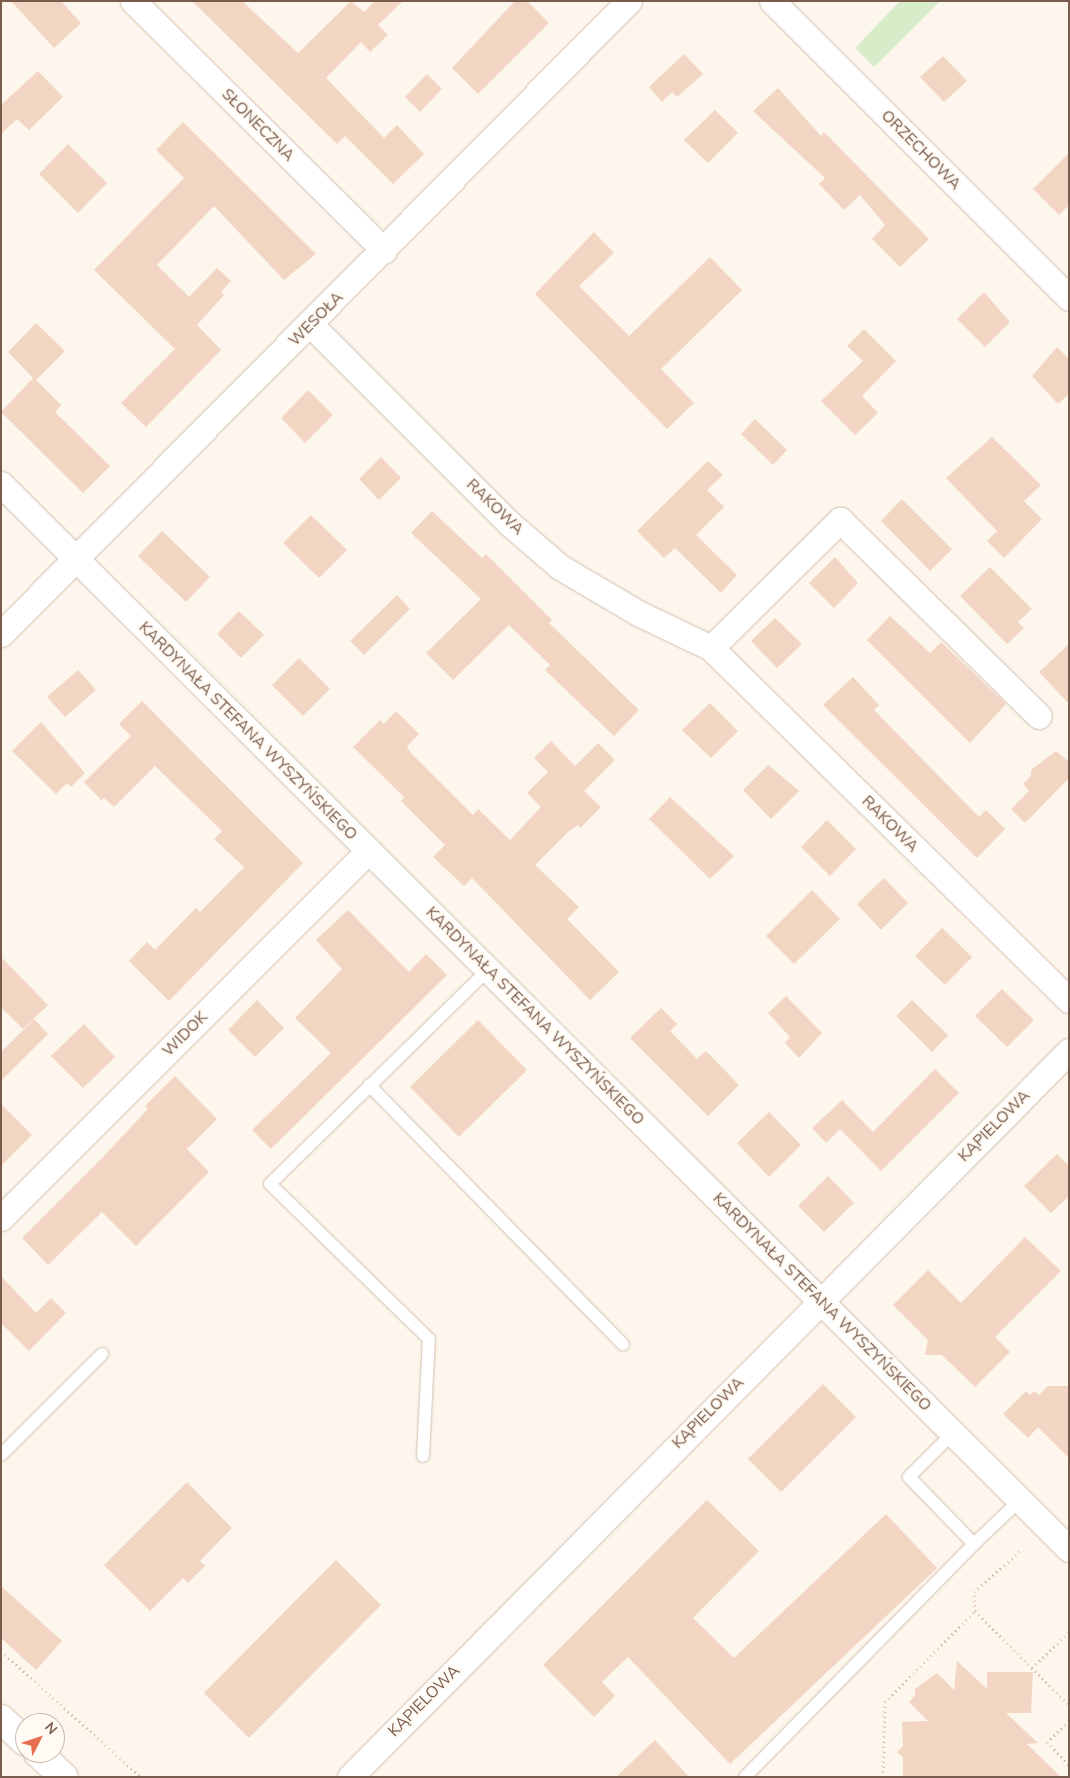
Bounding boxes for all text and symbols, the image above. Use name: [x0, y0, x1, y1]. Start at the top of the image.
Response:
street label: SŁONECZNA: [218, 85, 298, 165]
street label: ORZECHOWA: [877, 106, 965, 194]
street label: WESOŁA: [285, 288, 347, 350]
street label: RAKOWA: [462, 475, 528, 539]
street label: KARDYNAŁA STEFANA WYSZYŃSKIEGO: [135, 618, 361, 844]
street label: RAKOWA: [858, 792, 922, 856]
street label: KARDYNAŁA STEFANA WYSZYŃSKIEGO: [422, 903, 648, 1129]
street label: WIDOK: [158, 1007, 212, 1061]
street label: KĄPIELOWA: [954, 1086, 1034, 1166]
street label: KARDYNAŁA STEFANA WYSZYŃSKIEGO: [709, 1189, 935, 1415]
street label: KĄPIELOWA: [668, 1373, 748, 1453]
street label: KĄPIELOWA: [384, 1661, 464, 1741]
north arrow: [15, 1713, 65, 1763]
text: N: [40, 1718, 62, 1739]

